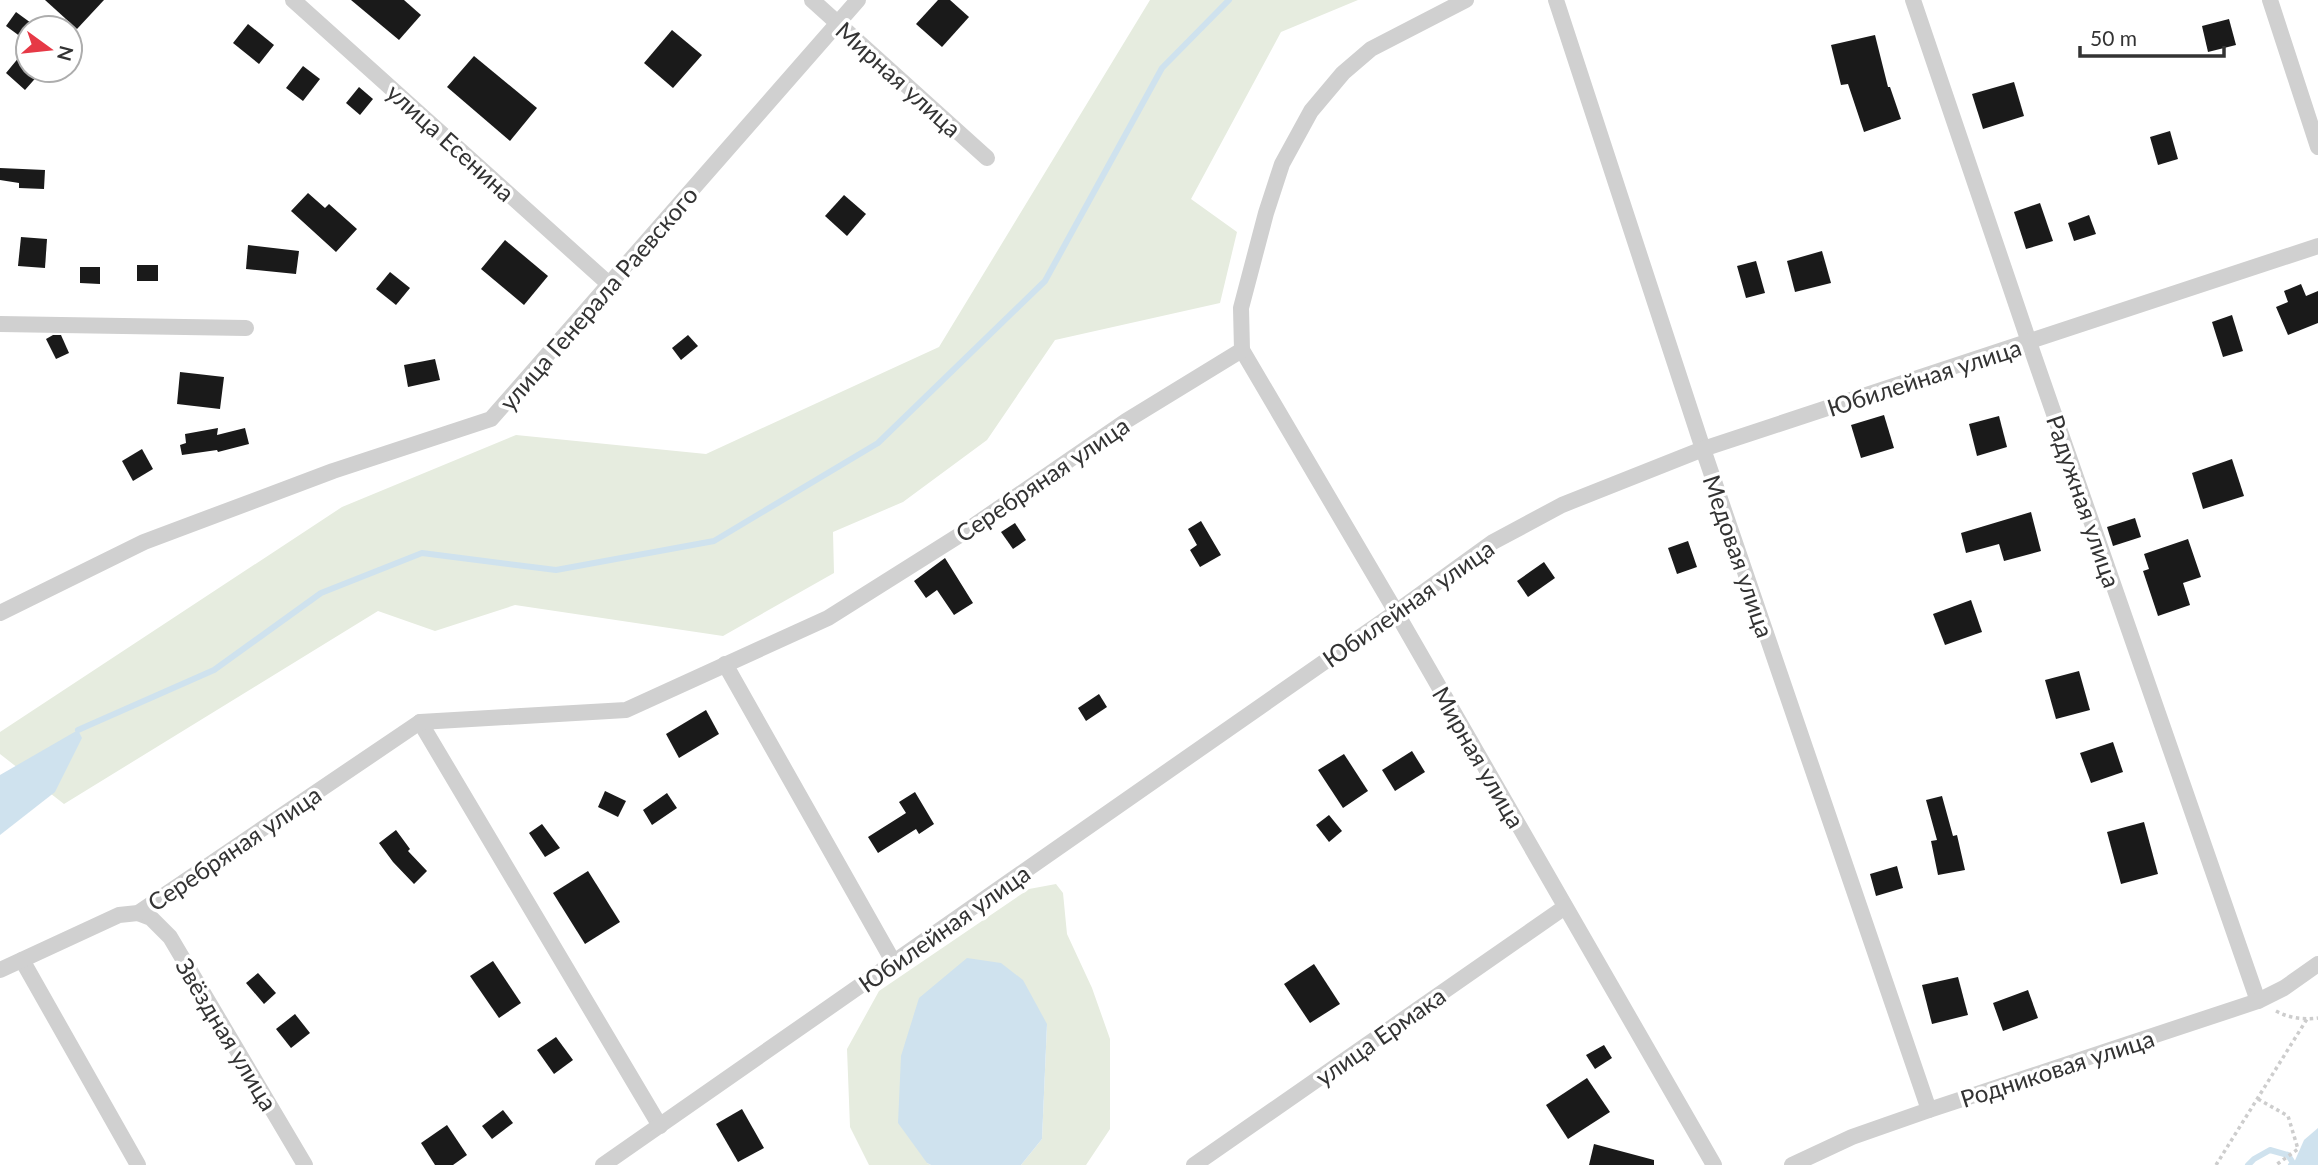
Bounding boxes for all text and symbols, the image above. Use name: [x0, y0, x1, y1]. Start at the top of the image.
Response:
north arrow: [14, 14, 84, 84]
scale bar: [2080, 14, 2224, 58]
street label: Мирная улица: [830, 15, 968, 143]
text: 50 m: [2090, 25, 2137, 50]
text: N: [53, 43, 79, 64]
street label: улица Есенина: [381, 77, 521, 207]
street label: улица Генерала Раевского: [493, 180, 703, 416]
street label: Юбилейная улица: [1823, 332, 2025, 422]
street label: Серебряная улица: [950, 410, 1134, 548]
street label: Радужная улица: [2041, 411, 2127, 591]
street label: Медовая улица: [1698, 471, 1780, 641]
street label: Юбилейная улица: [1317, 533, 1499, 673]
street label: Мирная улица: [1427, 681, 1531, 833]
street label: Серебряная улица: [142, 779, 326, 917]
street label: Юбилейная улица: [853, 858, 1035, 998]
street label: Звёздная улица: [170, 953, 284, 1115]
street label: улица Ермака: [1309, 981, 1451, 1091]
street label: Родниковая улица: [1956, 1023, 2158, 1113]

